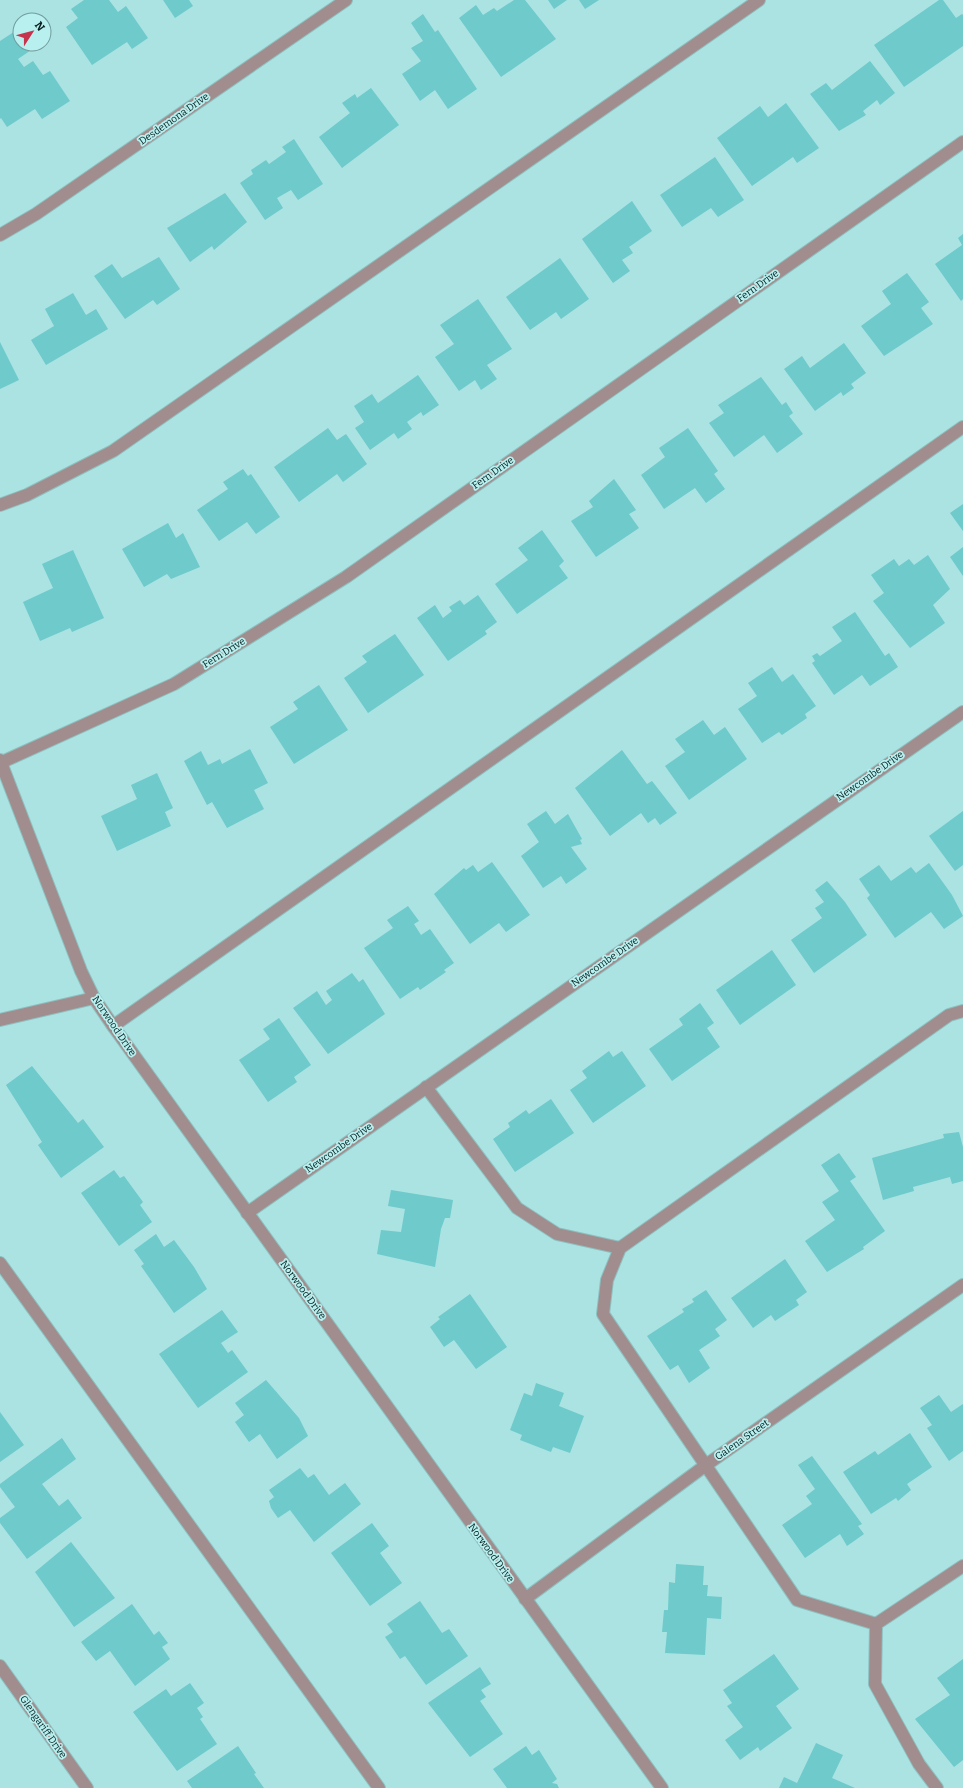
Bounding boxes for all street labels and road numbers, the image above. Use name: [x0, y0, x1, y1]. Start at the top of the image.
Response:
street label: Desdemona Drive: [137, 90, 211, 148]
street label: Fern Drive: [735, 267, 781, 305]
street label: Fern Drive: [470, 454, 516, 492]
street label: Fern Drive: [201, 635, 247, 671]
street label: Newcombe Drive: [834, 748, 906, 804]
street label: Newcombe Drive: [569, 934, 641, 990]
street label: Norwood Drive: [89, 994, 139, 1058]
street label: Newcombe Drive: [303, 1120, 375, 1176]
street label: Norwood Drive: [278, 1258, 328, 1322]
street label: Galena Street: [713, 1417, 772, 1463]
street label: Norwood Drive: [466, 1521, 516, 1585]
street label: Glengariff Drive: [17, 1693, 69, 1761]

